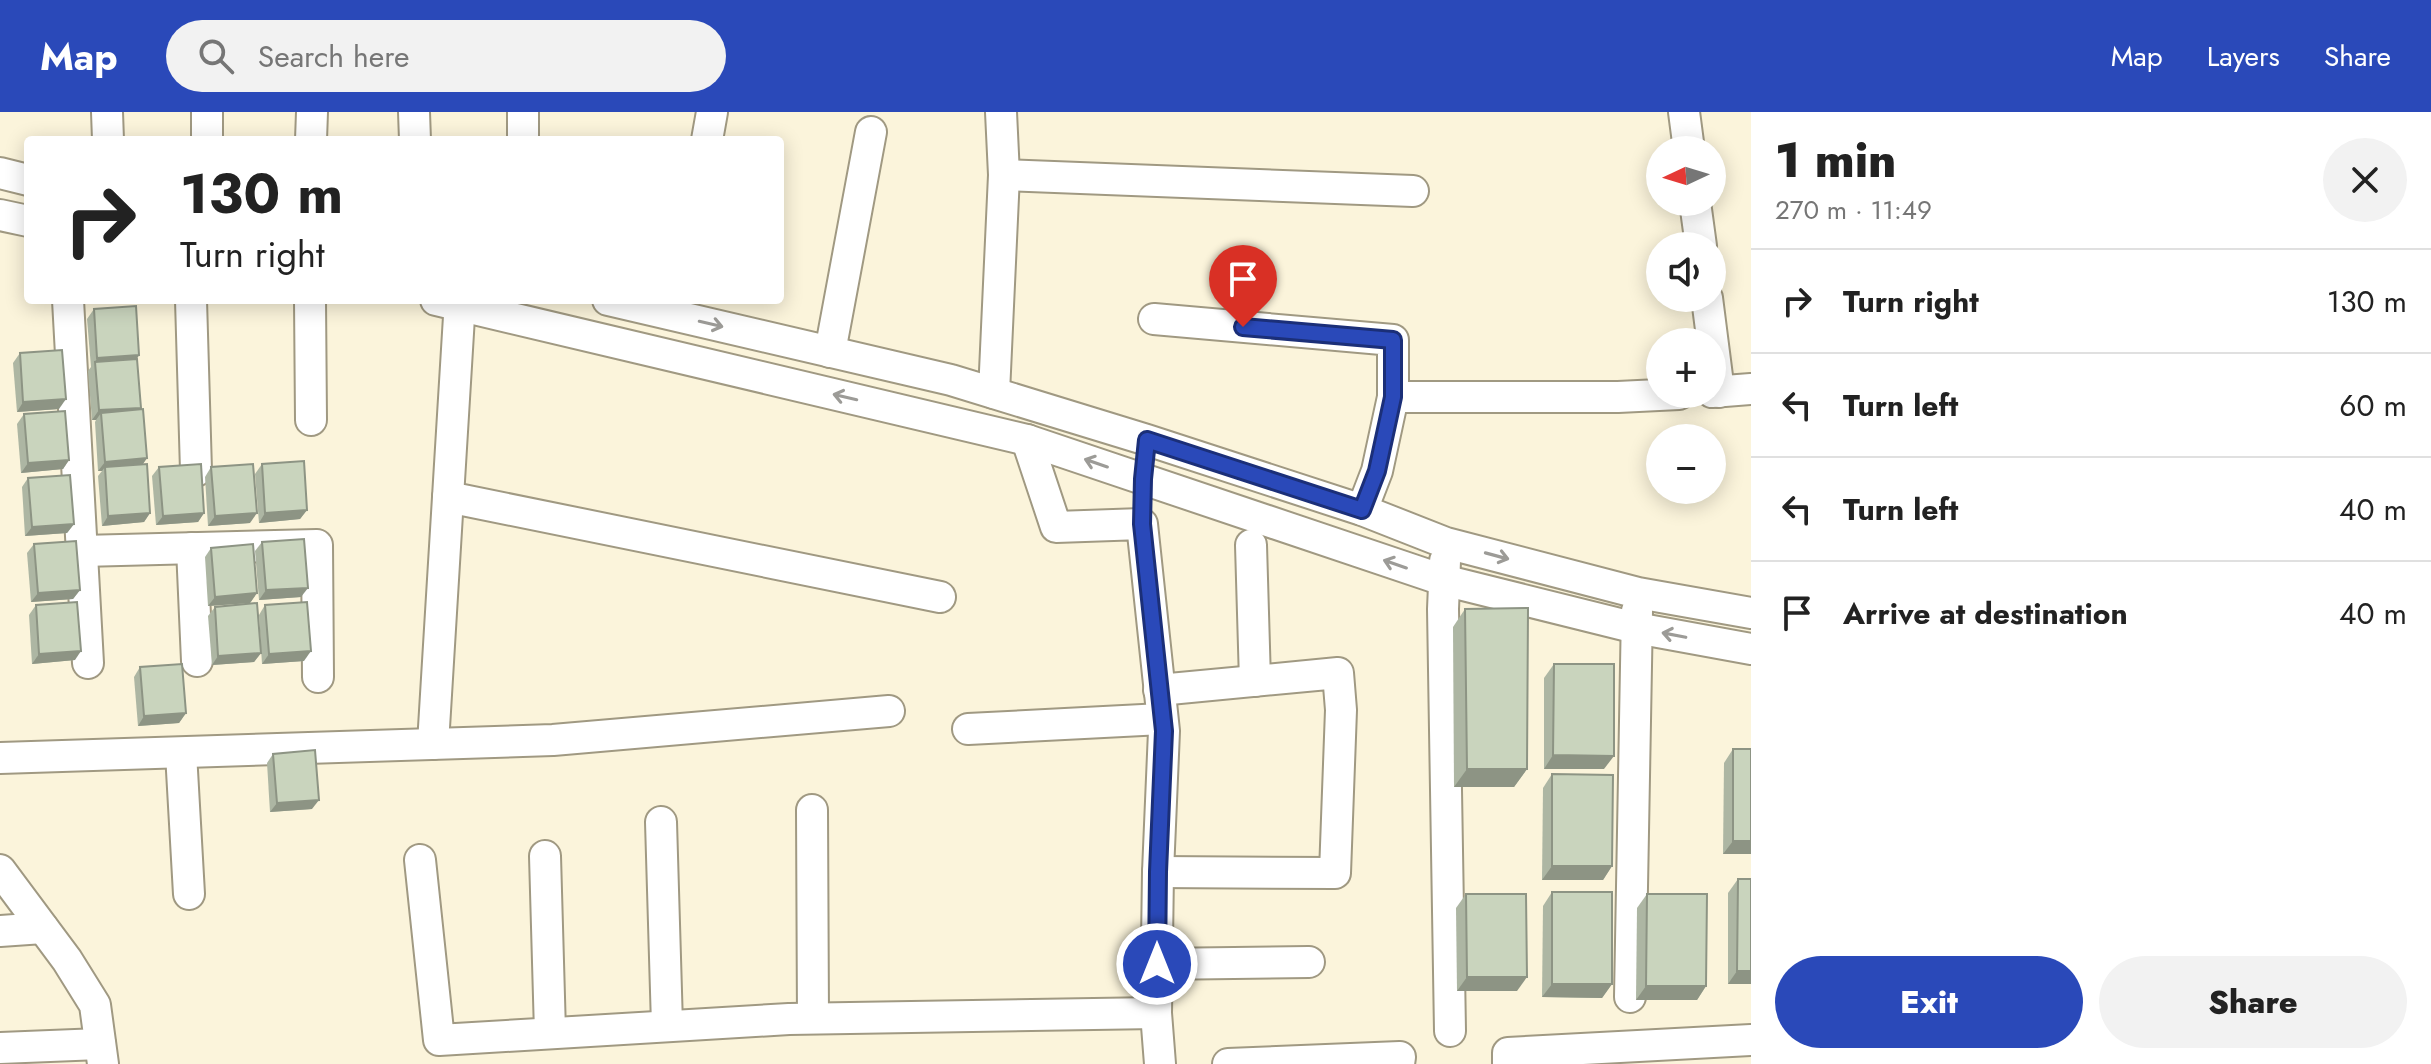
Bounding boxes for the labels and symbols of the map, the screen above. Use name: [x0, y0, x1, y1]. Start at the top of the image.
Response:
north arrow: [1646, 136, 1726, 216]
pin: [1209, 245, 1277, 327]
one-way arrow: [698, 317, 724, 332]
one-way arrow: [832, 388, 858, 403]
one-way arrow: [1084, 455, 1109, 469]
one-way arrow: [1484, 550, 1509, 565]
one-way arrow: [1383, 555, 1408, 570]
one-way arrow: [1662, 627, 1688, 642]
position arrow: [1115, 922, 1199, 1006]

